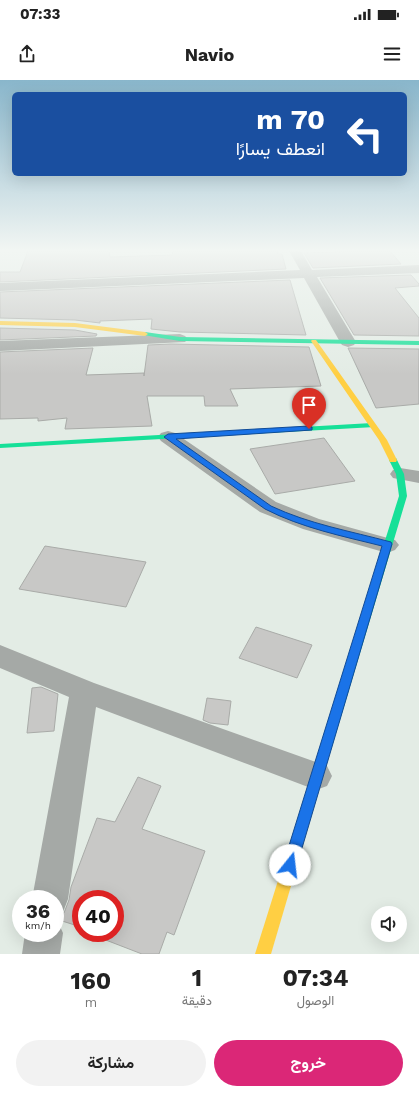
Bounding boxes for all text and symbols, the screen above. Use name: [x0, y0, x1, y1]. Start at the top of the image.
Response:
text: 07:33: [20, 5, 60, 23]
icon: share: [16, 43, 38, 65]
icon: menu: [381, 43, 403, 65]
text: Navio: [185, 44, 234, 65]
text: 70 m: [256, 103, 325, 136]
icon: left: [339, 108, 391, 160]
text: انعطف يسارًا: [236, 138, 325, 159]
pin: [292, 388, 326, 429]
icon: arrive: [298, 394, 320, 416]
position arrow: [269, 844, 311, 886]
speed limit sign: 40: [72, 890, 124, 942]
text: 36: [26, 899, 50, 923]
map controls: [371, 906, 407, 942]
button: sound: [371, 906, 407, 942]
text: km/h: [25, 920, 51, 931]
text: 1: [192, 964, 202, 992]
text: 07:34: [282, 964, 348, 992]
text: 160: [71, 967, 111, 995]
text: دقيقة: [182, 993, 212, 1008]
text: الوصول: [297, 993, 334, 1008]
text: m: [85, 995, 97, 1010]
button: مشاركة: [16, 1040, 206, 1086]
button: خروج: [214, 1040, 403, 1086]

